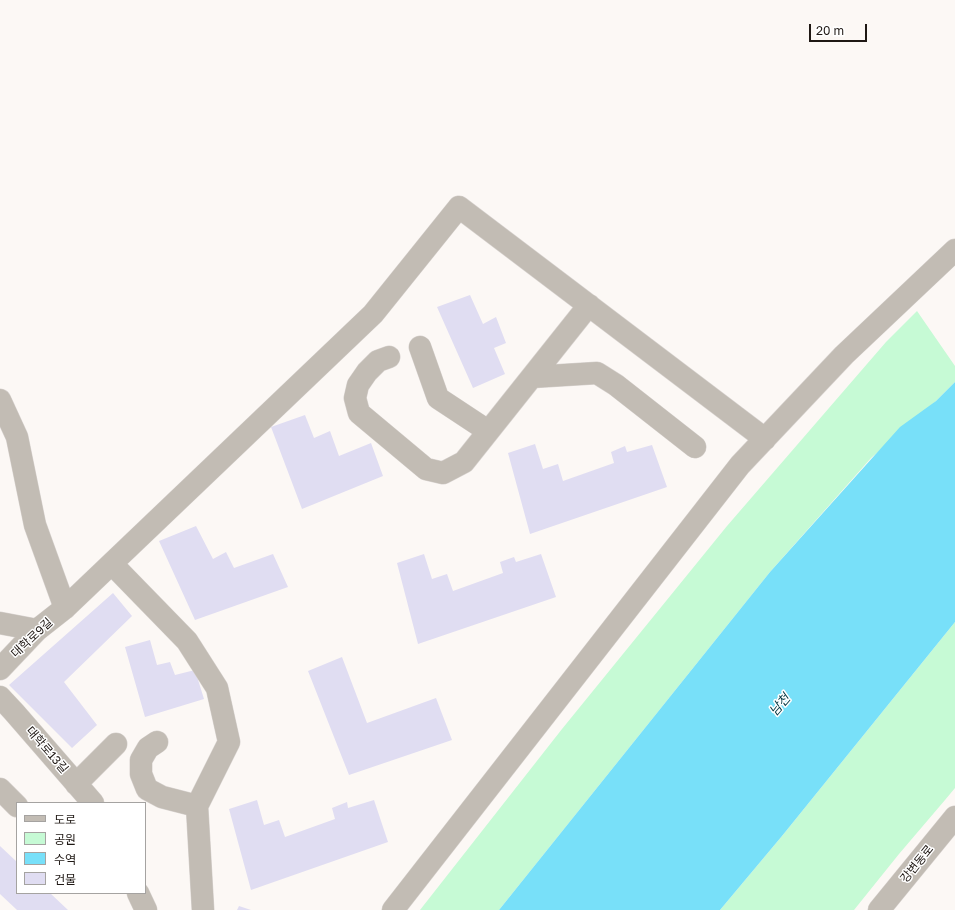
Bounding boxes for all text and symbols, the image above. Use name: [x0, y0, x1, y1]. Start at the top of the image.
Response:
scale bar: [811, 16, 869, 42]
text: 20 m: [816, 23, 844, 38]
street label: 대학로9길: [8, 615, 56, 661]
water label: 남천: [766, 691, 794, 719]
street label: 대학로13길: [23, 724, 71, 776]
legend: [16, 802, 146, 894]
text: 도로: [54, 812, 76, 827]
text: 공원: [54, 832, 76, 847]
street label: 강변동로: [898, 842, 936, 886]
text: 수역: [54, 852, 76, 867]
text: 건물: [54, 872, 76, 887]

